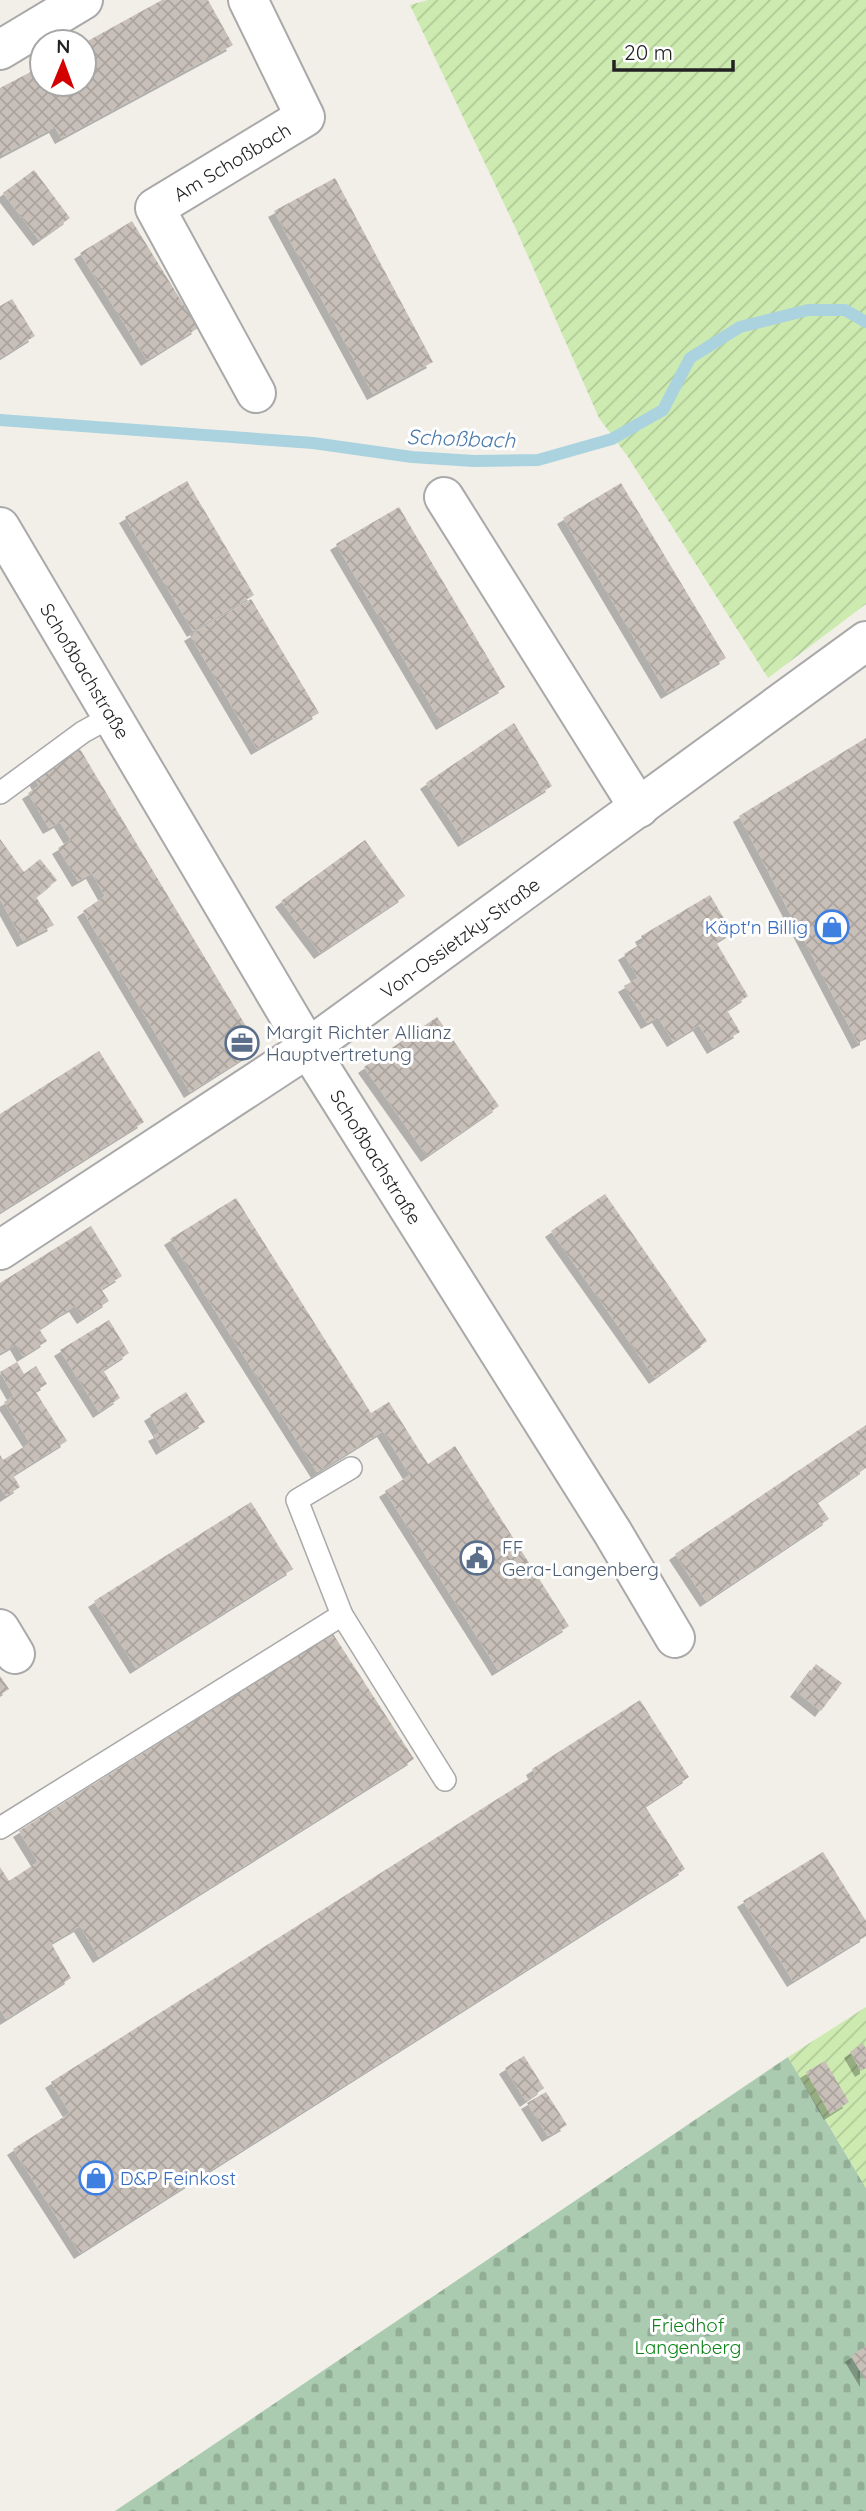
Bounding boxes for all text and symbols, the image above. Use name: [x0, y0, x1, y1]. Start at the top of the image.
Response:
north arrow: [28, 28, 98, 98]
scale bar: [614, 28, 733, 72]
text: N: [56, 34, 70, 58]
text: 20 m: [624, 39, 673, 65]
street label: Am Schoßbach: [169, 118, 295, 206]
water label: Schoßbach: [406, 423, 517, 453]
street label: Schoßbachstraße: [35, 599, 135, 743]
street label: Von-Ossietzky-Straße: [376, 872, 544, 1004]
shop icon: Käpt'n Billig: [813, 908, 851, 946]
place label: Käpt'n Billig: [705, 915, 808, 939]
place label: Margit Richter Allianz Hauptvertretung: [266, 1020, 452, 1066]
office icon: Margit Richter Allianz Hauptvertretung: [223, 1024, 261, 1062]
street label: Schoßbachstraße: [325, 1085, 427, 1229]
place label: FF Gera-Langenberg: [502, 1535, 659, 1581]
public building icon: FF Gera-Langenberg: [458, 1539, 496, 1577]
shop icon: D&P Feinkost: [77, 2159, 115, 2197]
place label: D&P Feinkost: [120, 2166, 236, 2190]
park label: Friedhof Langenberg: [635, 2313, 741, 2359]

